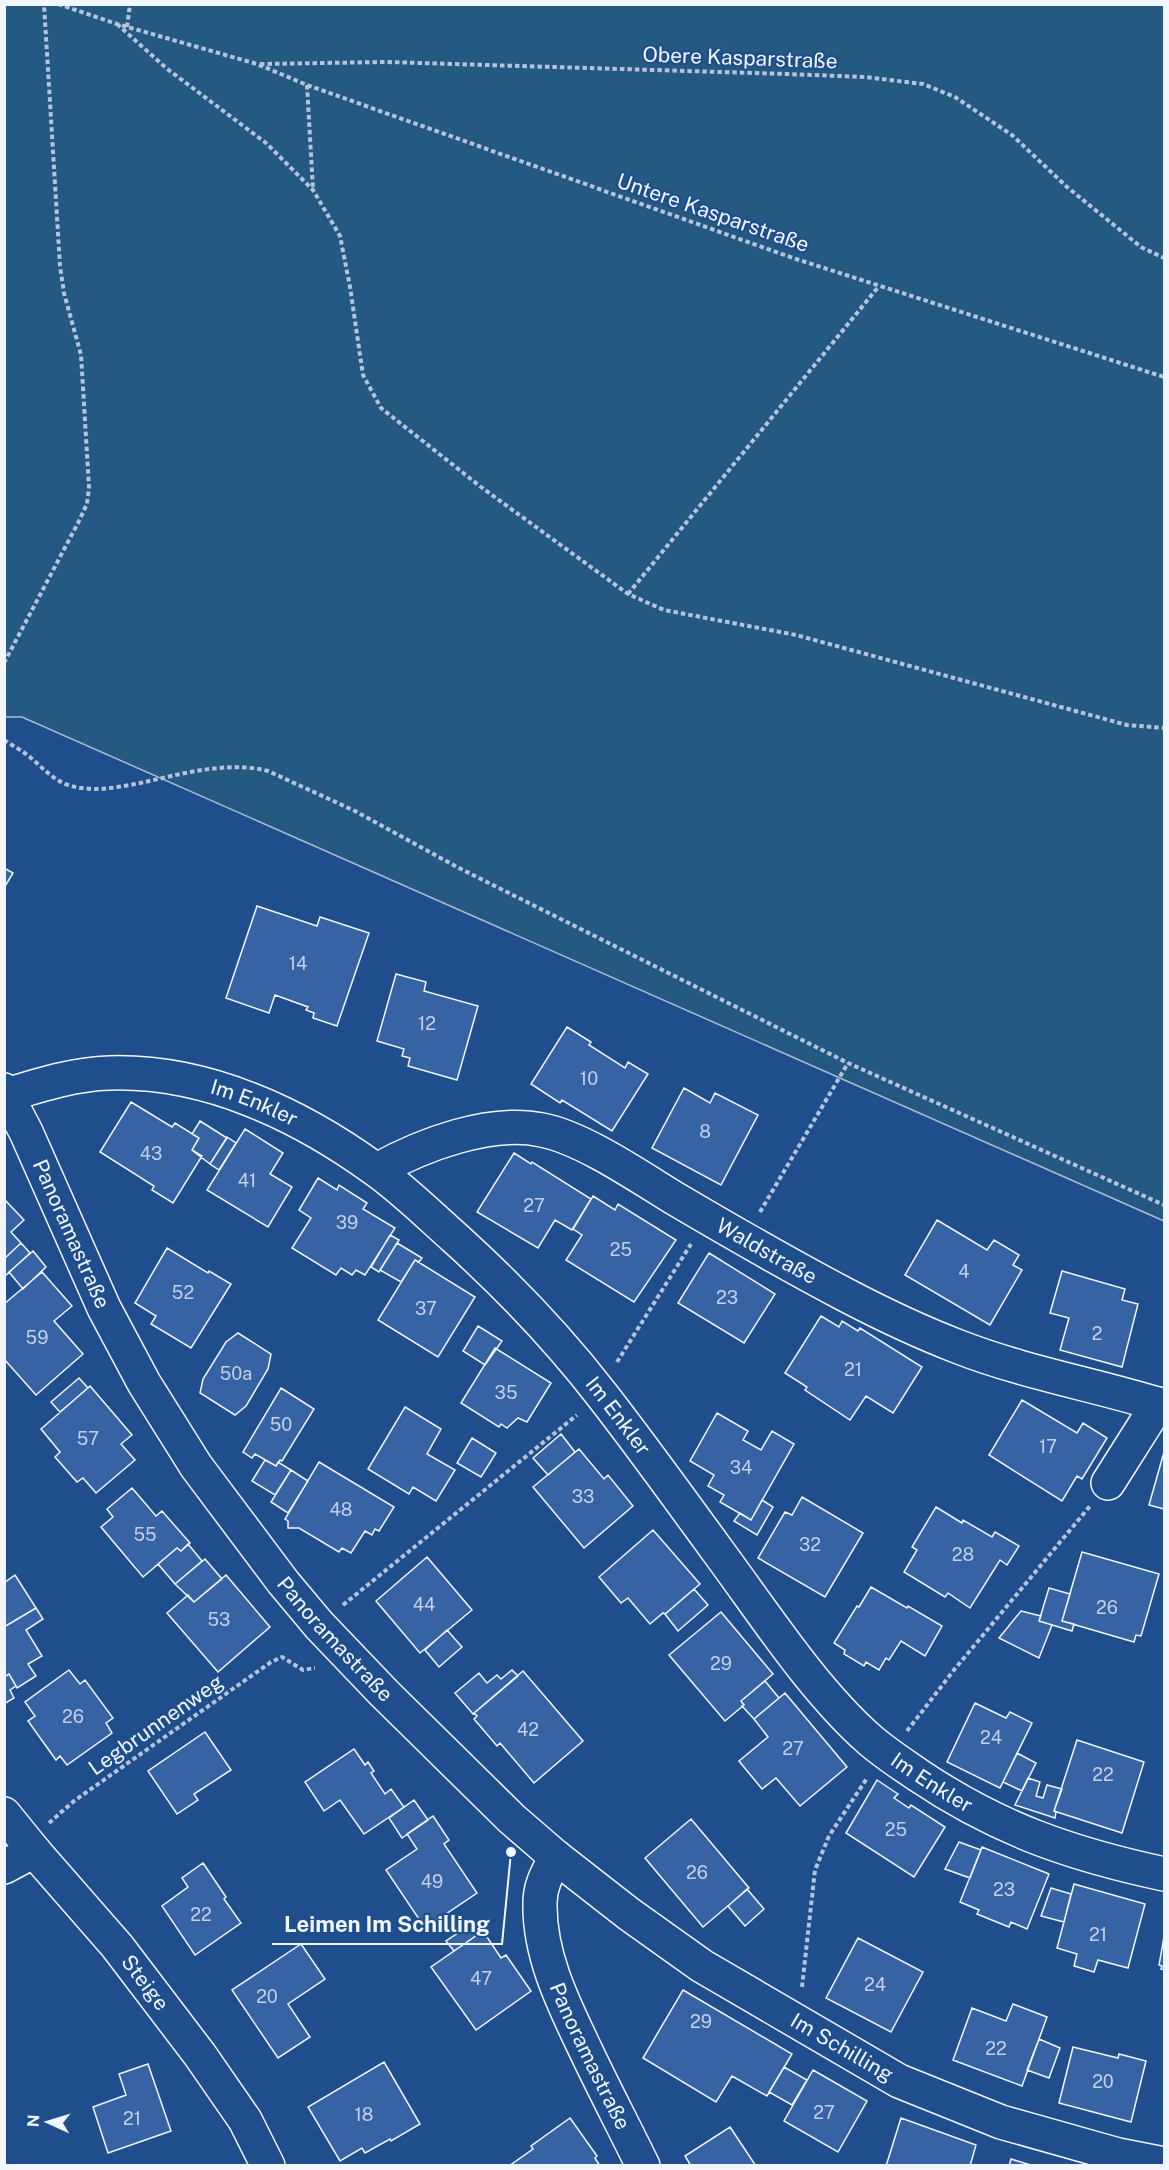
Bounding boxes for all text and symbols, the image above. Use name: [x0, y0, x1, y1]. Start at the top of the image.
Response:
street label: Obere Kasparstraße: [642, 42, 838, 73]
street label: Untere Kasparstraße: [614, 168, 813, 257]
house number: 14: [289, 953, 307, 974]
house number: 12: [418, 1013, 436, 1034]
house number: 10: [580, 1068, 598, 1089]
street label: Im Enkler: [208, 1074, 302, 1131]
house number: 8: [699, 1121, 711, 1142]
house number: 43: [140, 1143, 162, 1164]
street label: Panoramastraße: [28, 1155, 116, 1312]
house number: 41: [238, 1170, 256, 1191]
house number: 27: [523, 1195, 545, 1216]
house number: 39: [336, 1212, 358, 1233]
street label: Waldstraße: [712, 1213, 821, 1289]
house number: 25: [610, 1239, 632, 1260]
house number: 4: [958, 1261, 970, 1282]
house number: 52: [172, 1282, 194, 1303]
house number: 23: [716, 1287, 738, 1308]
house number: 37: [415, 1298, 437, 1319]
house number: 2: [1092, 1323, 1102, 1344]
house number: 59: [26, 1327, 48, 1348]
house number: 21: [844, 1359, 862, 1380]
house number: 50a: [220, 1363, 252, 1384]
street label: Im Enkler: [581, 1372, 656, 1460]
house number: 35: [495, 1382, 517, 1403]
house number: 50: [270, 1414, 292, 1435]
house number: 57: [77, 1428, 99, 1449]
house number: 17: [1039, 1436, 1057, 1457]
house number: 34: [730, 1457, 752, 1478]
house number: 33: [572, 1486, 594, 1507]
house number: 48: [330, 1499, 352, 1520]
house number: 55: [133, 1524, 157, 1545]
house number: 32: [799, 1534, 821, 1555]
house number: 28: [952, 1544, 974, 1565]
street label: Panoramastraße: [272, 1571, 398, 1707]
house number: 44: [413, 1594, 435, 1615]
house number: 26: [1096, 1597, 1118, 1618]
house number: 53: [208, 1609, 230, 1630]
house number: 29: [710, 1653, 732, 1674]
street label: Legbrunnenweg: [84, 1669, 228, 1780]
house number: 26: [62, 1706, 84, 1727]
house number: 42: [517, 1719, 539, 1740]
house number: 24: [980, 1727, 1002, 1748]
house number: 27: [782, 1738, 804, 1759]
street label: Im Enkler: [886, 1747, 977, 1818]
house number: 22: [1092, 1764, 1114, 1785]
house number: 25: [885, 1819, 907, 1840]
house number: 26: [686, 1862, 708, 1883]
house number: 49: [421, 1871, 443, 1892]
house number: 23: [993, 1879, 1015, 1900]
house number: 22: [190, 1904, 212, 1925]
callout: Leimen Im Schilling: [272, 1904, 502, 1944]
text: Leimen Im Schilling: [284, 1911, 490, 1937]
house number: 21: [1089, 1924, 1107, 1945]
street label: Steige: [116, 1950, 175, 2015]
house number: 47: [470, 1968, 492, 1989]
house number: 24: [864, 1974, 886, 1995]
street label: Panoramastraße: [545, 1979, 636, 2134]
house number: 20: [256, 1986, 278, 2007]
street label: Im Schilling: [786, 2007, 898, 2087]
house number: 29: [690, 2011, 712, 2032]
house number: 22: [985, 2038, 1007, 2059]
house number: 20: [1092, 2071, 1114, 2092]
north arrow: [18, 2092, 78, 2152]
house number: 27: [813, 2102, 835, 2123]
house number: 18: [355, 2104, 373, 2125]
house number: 21: [123, 2108, 141, 2129]
text: N: [24, 2114, 43, 2128]

